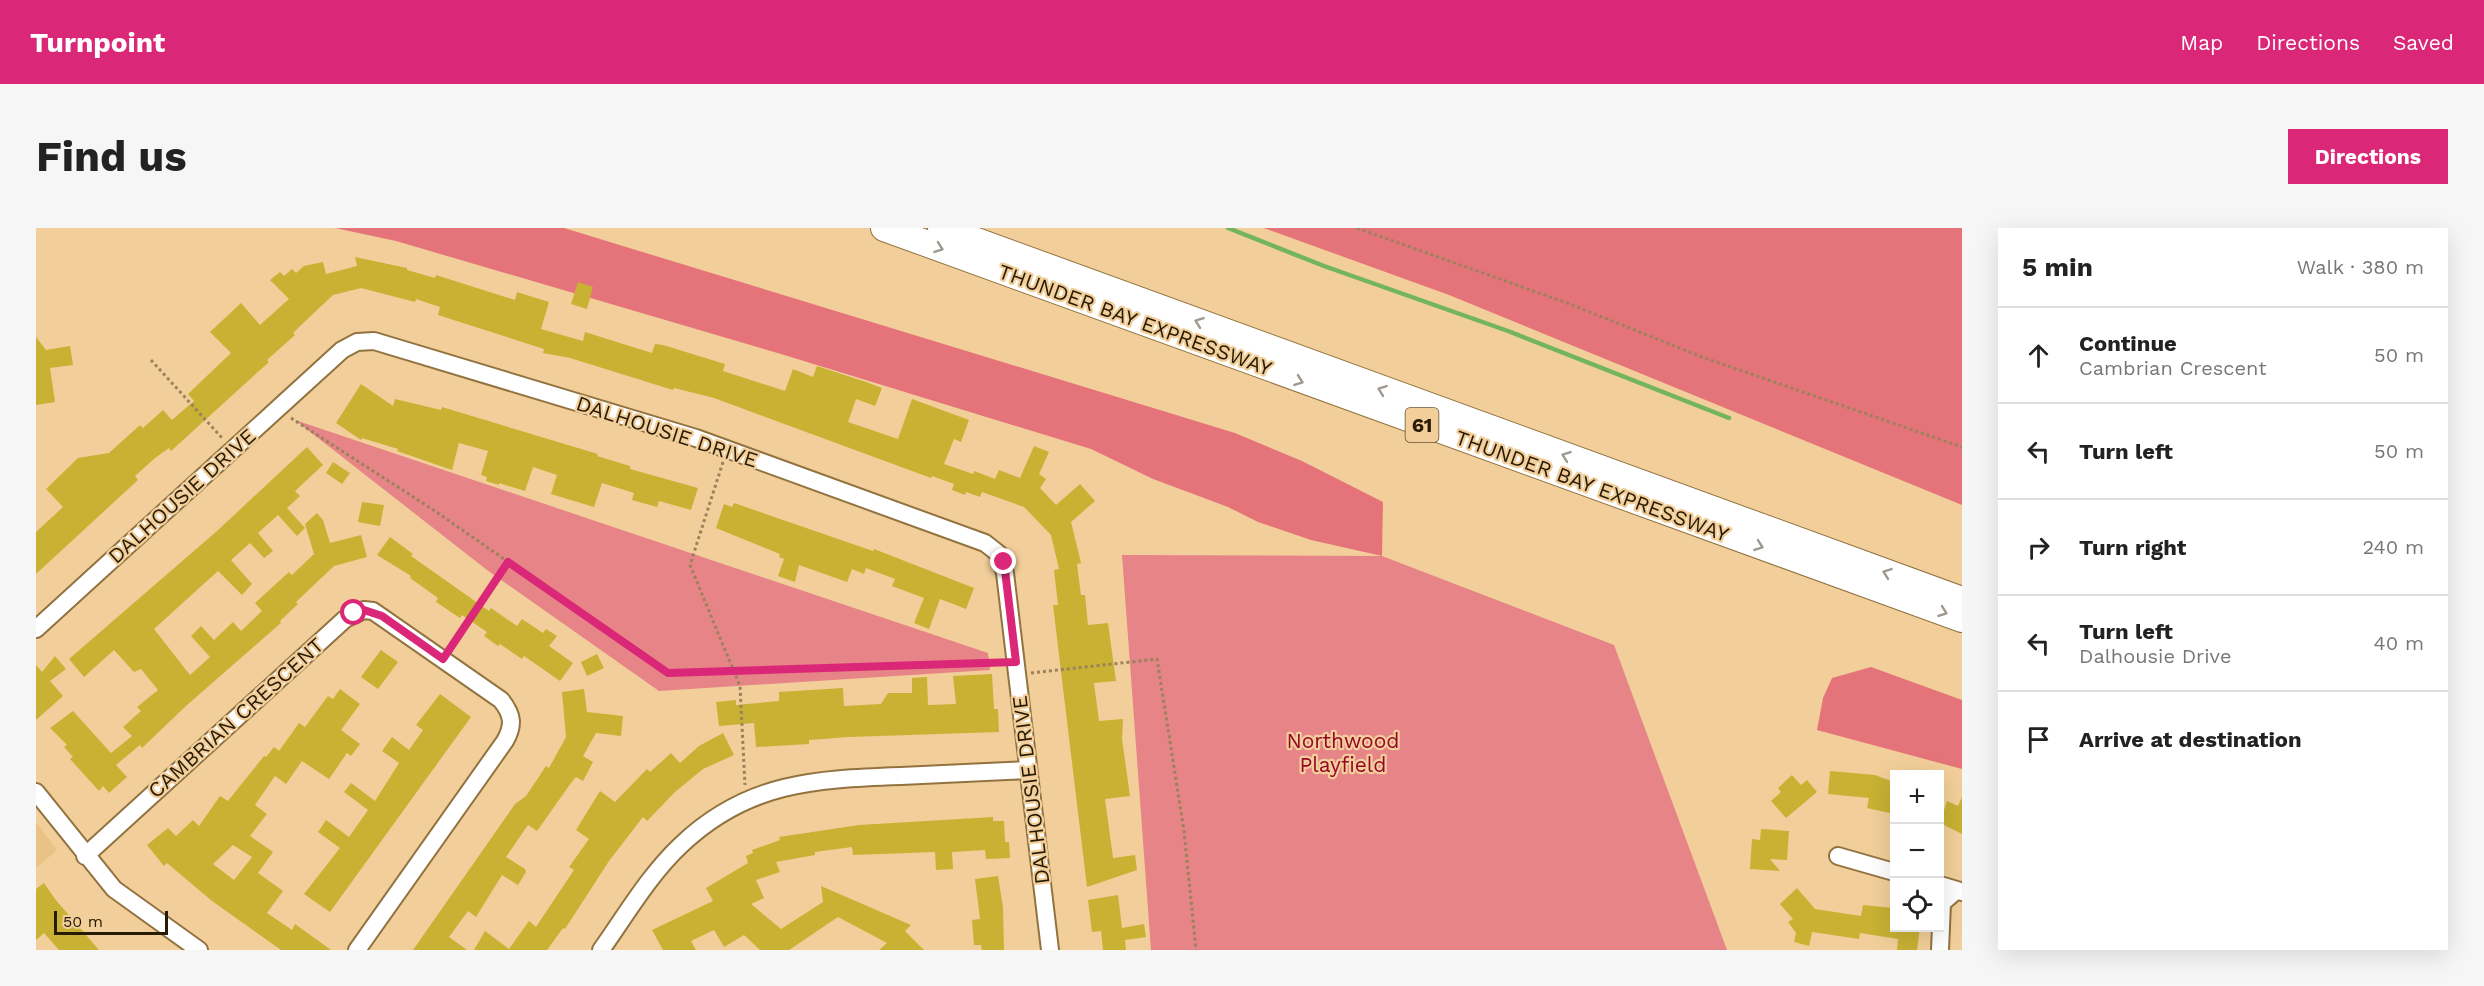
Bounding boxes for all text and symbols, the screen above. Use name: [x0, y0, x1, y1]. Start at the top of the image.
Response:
text: Turnpoint: [30, 26, 165, 59]
text: Map: [2180, 30, 2223, 55]
text: Directions: [2256, 30, 2360, 55]
text: Saved: [2393, 30, 2454, 55]
button: Directions: [2288, 129, 2448, 184]
text: Find us: [36, 132, 187, 181]
one-way arrow: [933, 241, 943, 254]
text: 5 min: [2022, 252, 2093, 282]
text: Walk · 380 m: [2297, 255, 2424, 279]
street label: THUNDER BAY EXPRESSWAY: [995, 258, 1275, 381]
one-way arrow: [1195, 317, 1205, 330]
text: Continue: [2079, 331, 2177, 356]
icon: ahead: [2022, 339, 2055, 372]
text: 50 m: [2374, 343, 2424, 367]
text: Cambrian Crescent: [2079, 356, 2267, 380]
one-way arrow: [1293, 373, 1304, 386]
one-way arrow: [1378, 384, 1388, 397]
street label: DALHOUSIE DRIVE: [573, 390, 761, 473]
road number: 61: [1406, 408, 1438, 442]
street label: DALHOUSIE DRIVE: [103, 423, 261, 568]
street label: THUNDER BAY EXPRESSWAY: [1452, 424, 1732, 547]
icon: left: [2022, 435, 2055, 468]
text: Turn left: [2079, 439, 2173, 464]
text: 50 m: [2374, 439, 2424, 463]
one-way arrow: [1561, 451, 1571, 464]
icon: right: [2022, 531, 2055, 564]
text: Turn right: [2079, 535, 2186, 560]
text: 240 m: [2362, 535, 2424, 559]
one-way arrow: [1753, 539, 1764, 552]
route end: [990, 548, 1016, 574]
one-way arrow: [1882, 567, 1893, 580]
route start: [340, 599, 366, 625]
one-way arrow: [1937, 605, 1948, 618]
text: Turn left: [2079, 619, 2173, 644]
icon: left: [2022, 627, 2055, 660]
text: 40 m: [2373, 631, 2424, 655]
street label: CAMBRIAN CRESCENT: [143, 632, 329, 803]
text: Dalhousie Drive: [2079, 644, 2232, 668]
street label: DALHOUSIE DRIVE: [1007, 694, 1054, 886]
icon: arrive: [2022, 723, 2055, 756]
text: Arrive at destination: [2079, 727, 2302, 752]
park label: Northwood Playfield: [1286, 728, 1400, 777]
map controls: [1890, 770, 1944, 932]
button: +: [1890, 770, 1944, 824]
button: −: [1890, 824, 1944, 878]
button: locate: [1890, 878, 1944, 932]
scale bar: [54, 908, 168, 936]
text: 50 m: [63, 912, 103, 931]

